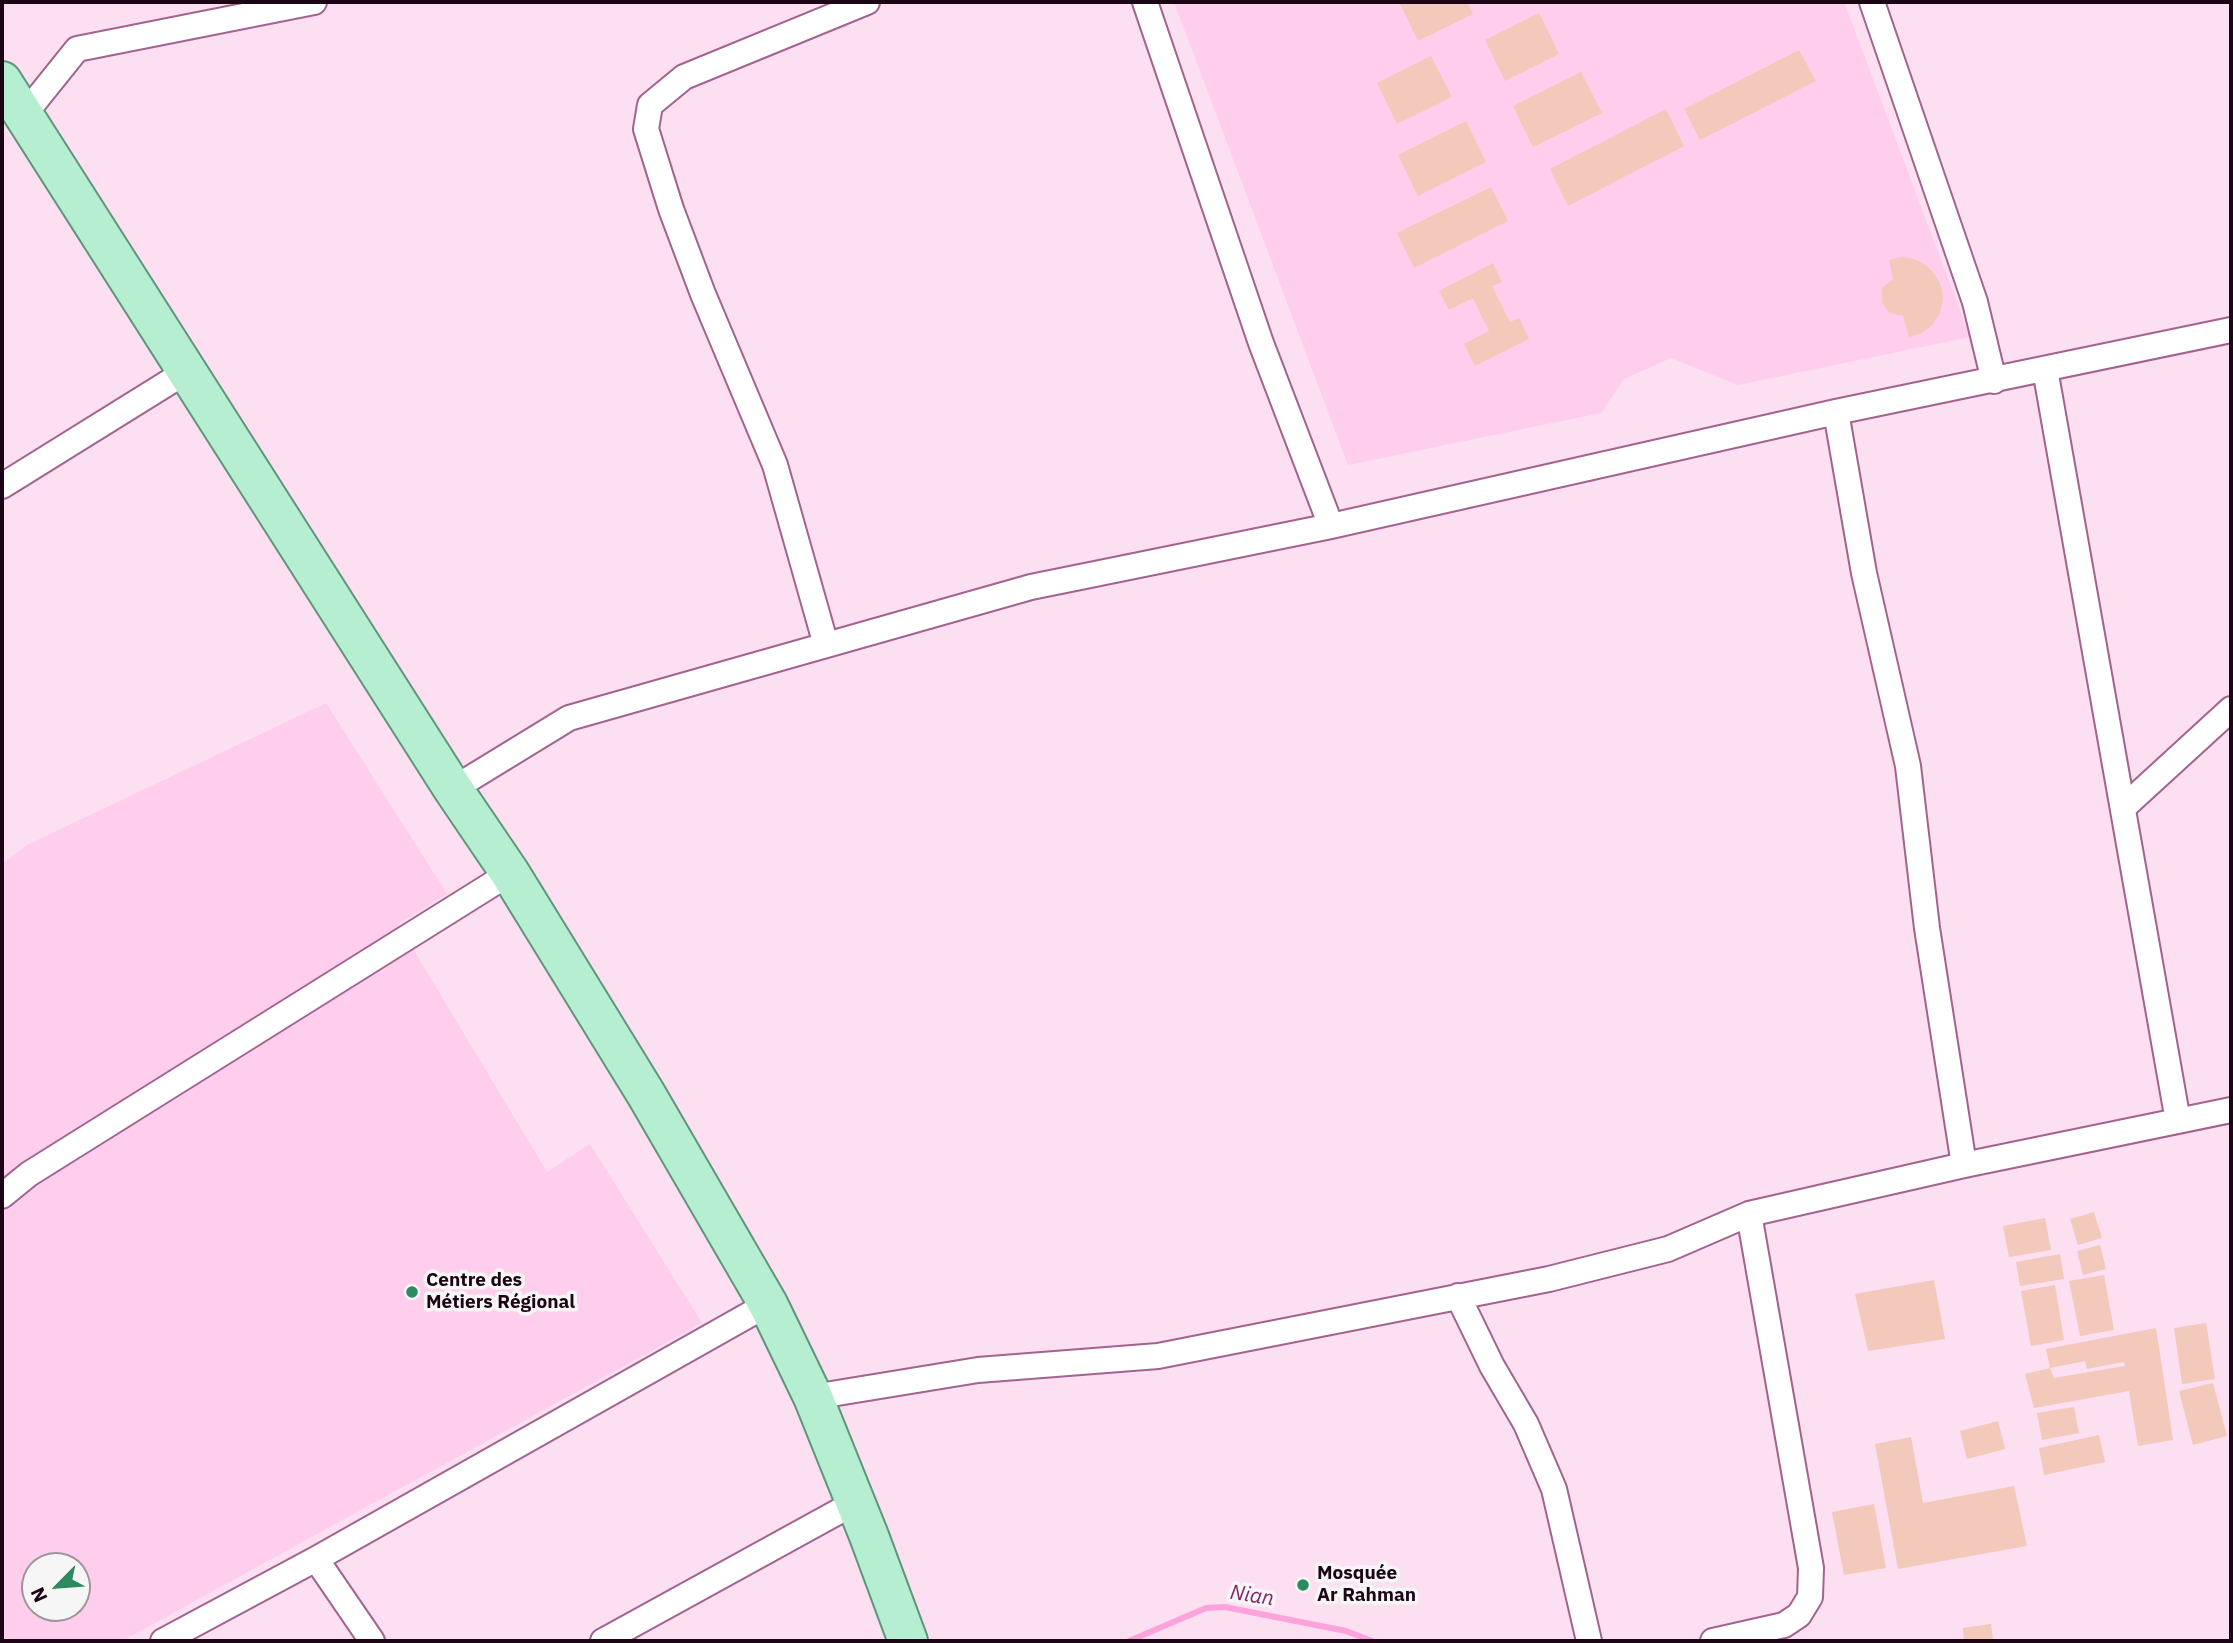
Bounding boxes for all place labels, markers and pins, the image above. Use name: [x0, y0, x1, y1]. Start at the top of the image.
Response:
place label: Centre des Métiers Régional: [426, 1270, 575, 1314]
marker: Centre des Métiers Régional: [404, 1284, 420, 1300]
place label: Mosquée Ar Rahman: [1317, 1563, 1416, 1607]
marker: Mosquée Ar Rahman: [1295, 1577, 1311, 1593]

